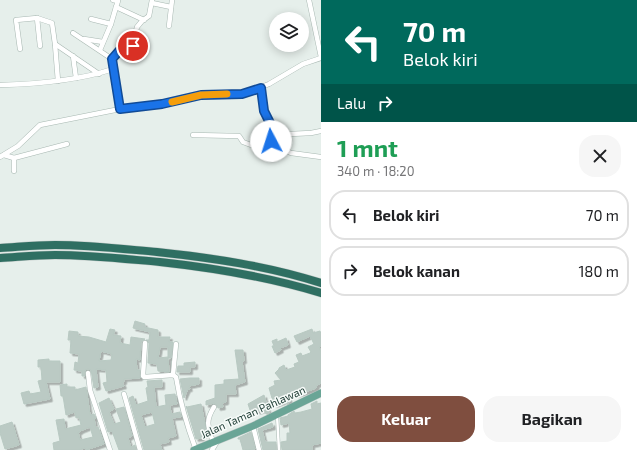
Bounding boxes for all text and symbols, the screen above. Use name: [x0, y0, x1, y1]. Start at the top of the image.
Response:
map controls: [269, 12, 309, 52]
button: layers: [269, 12, 309, 52]
text: 70 m: [403, 14, 466, 48]
icon: left: [337, 16, 389, 68]
pin: [116, 29, 150, 63]
icon: arrive: [122, 35, 144, 57]
text: Belok kiri: [403, 48, 478, 70]
icon: right: [374, 92, 396, 114]
text: Lalu: [337, 94, 366, 112]
position arrow: [250, 120, 292, 162]
text: 1 mnt: [337, 133, 398, 162]
button: close: [579, 135, 621, 177]
text: 340 m · 18:20: [337, 163, 415, 179]
icon: left: [339, 204, 361, 226]
text: Belok kiri: [373, 206, 439, 224]
text: 70 m: [586, 206, 619, 224]
icon: right: [339, 260, 361, 282]
text: Belok kanan: [373, 262, 460, 280]
text: 180 m: [578, 262, 619, 280]
street label: Jalan Taman Pahlawan: [198, 383, 307, 441]
button: Keluar: [337, 396, 475, 442]
button: Bagikan: [483, 396, 621, 442]

